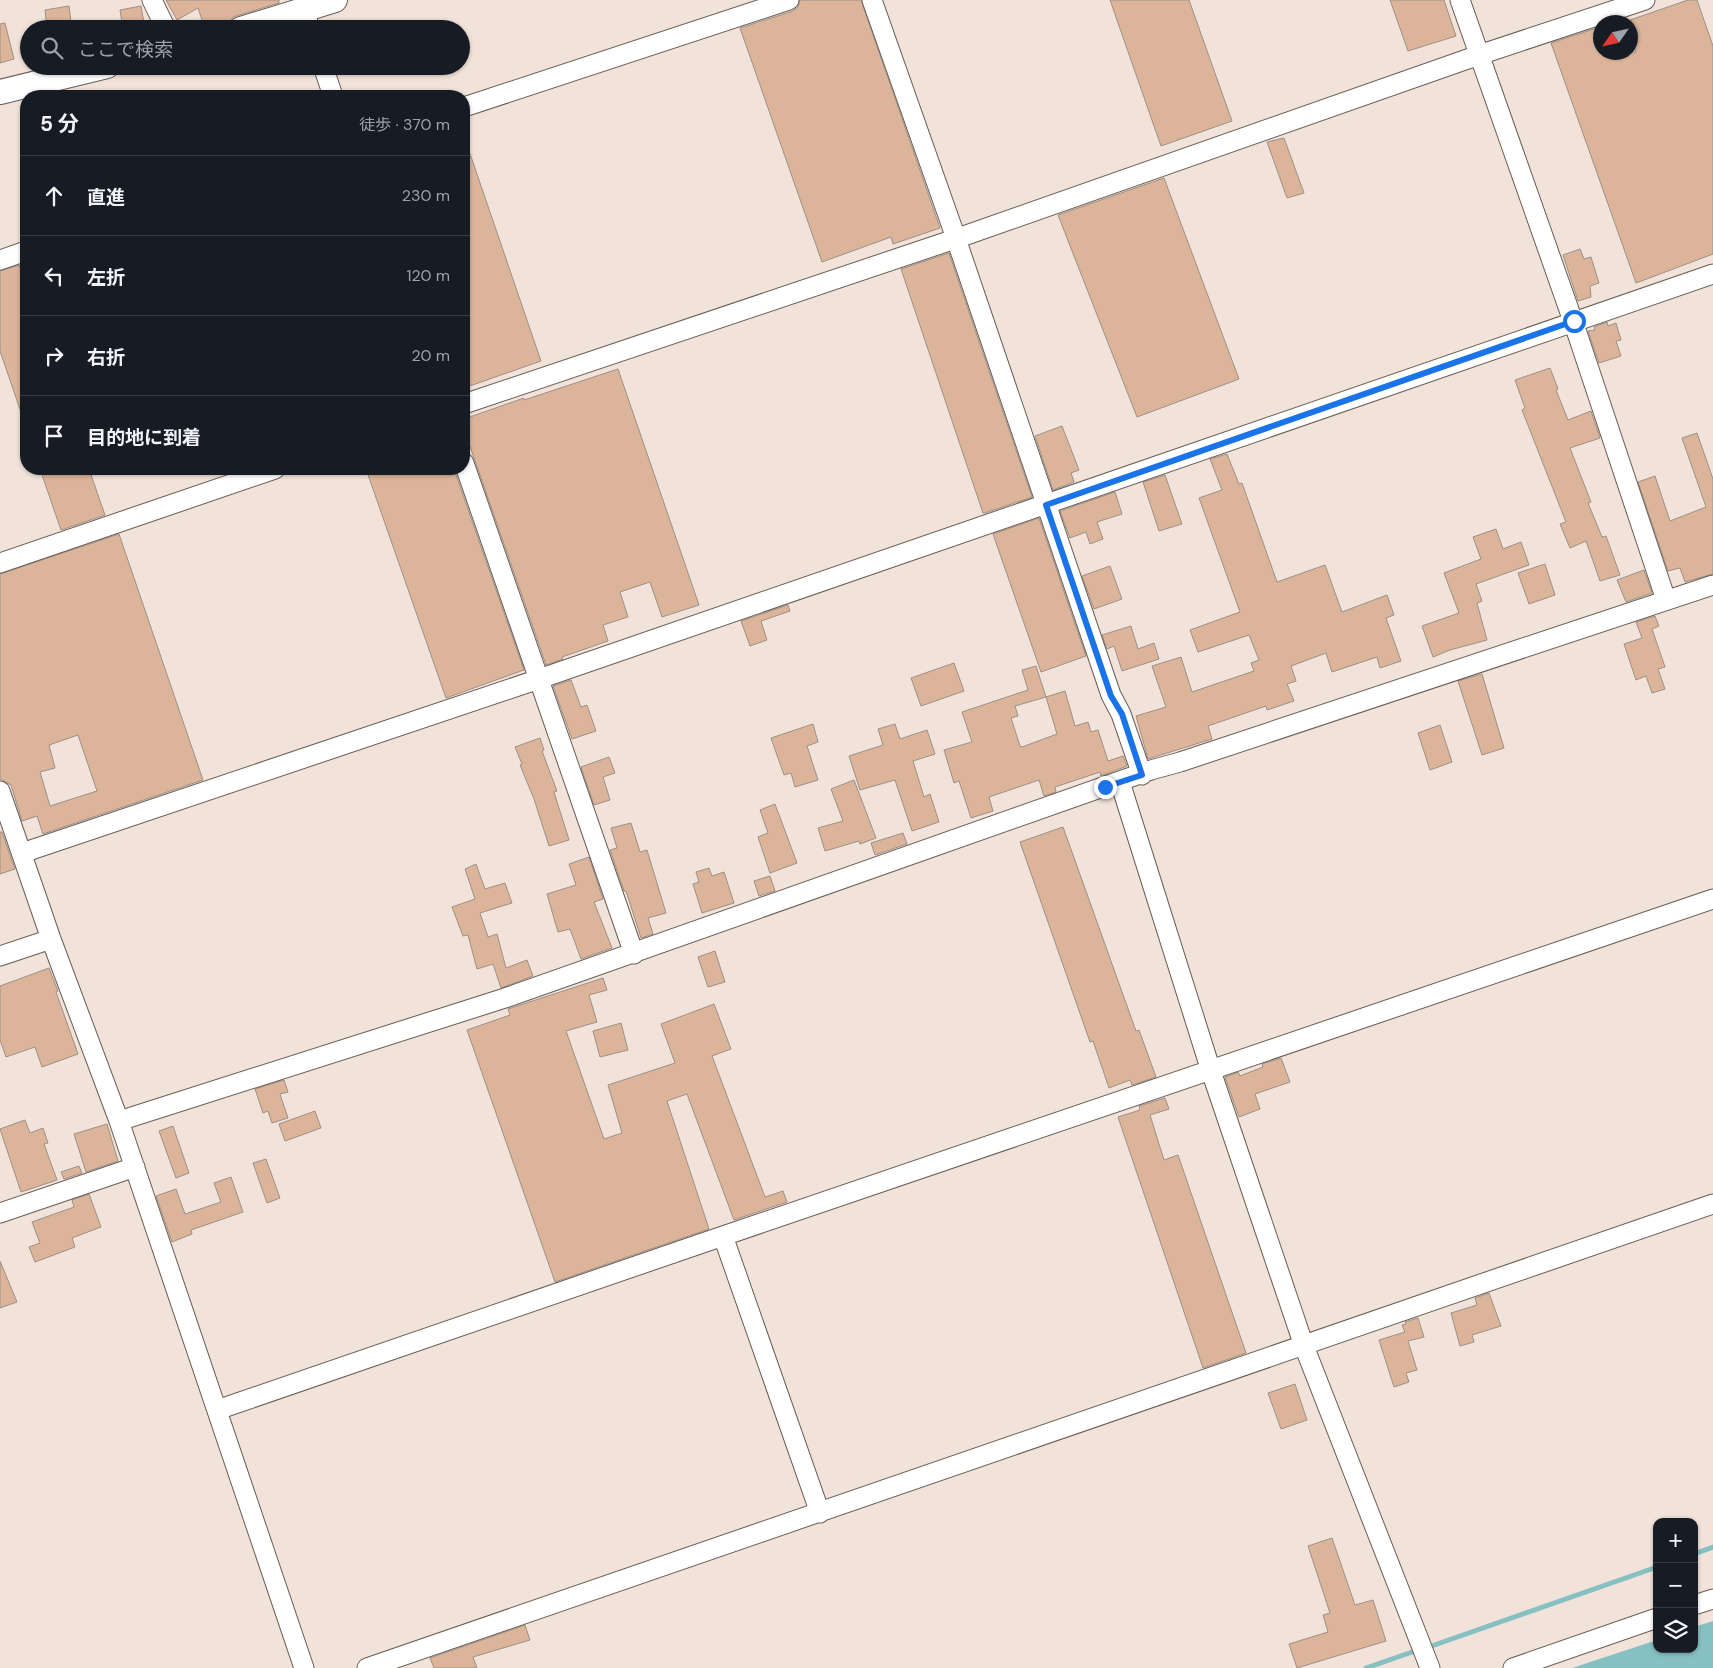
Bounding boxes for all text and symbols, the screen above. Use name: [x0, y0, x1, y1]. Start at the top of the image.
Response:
north arrow: [1593, 15, 1638, 60]
search box: [20, 20, 470, 75]
icon: search: [38, 34, 66, 62]
text: ここで検索: [78, 37, 173, 62]
text: 5 分: [40, 110, 79, 138]
text: 徒歩 · 370 m: [359, 114, 450, 135]
icon: ahead: [40, 182, 68, 210]
text: 直進: [87, 185, 125, 210]
text: 230 m: [402, 185, 450, 206]
icon: left: [40, 262, 68, 290]
text: 左折: [87, 265, 125, 290]
text: 120 m: [406, 265, 450, 286]
route start: [1563, 310, 1586, 333]
icon: right: [40, 342, 68, 370]
text: 右折: [87, 345, 125, 370]
text: 20 m: [411, 345, 450, 366]
icon: arrive: [40, 422, 68, 450]
text: 目的地に到着: [87, 425, 201, 450]
route end: [1094, 776, 1117, 799]
map controls: [1653, 1518, 1698, 1653]
button: +: [1653, 1518, 1698, 1563]
button: −: [1653, 1563, 1698, 1608]
button: layers: [1653, 1608, 1698, 1653]

